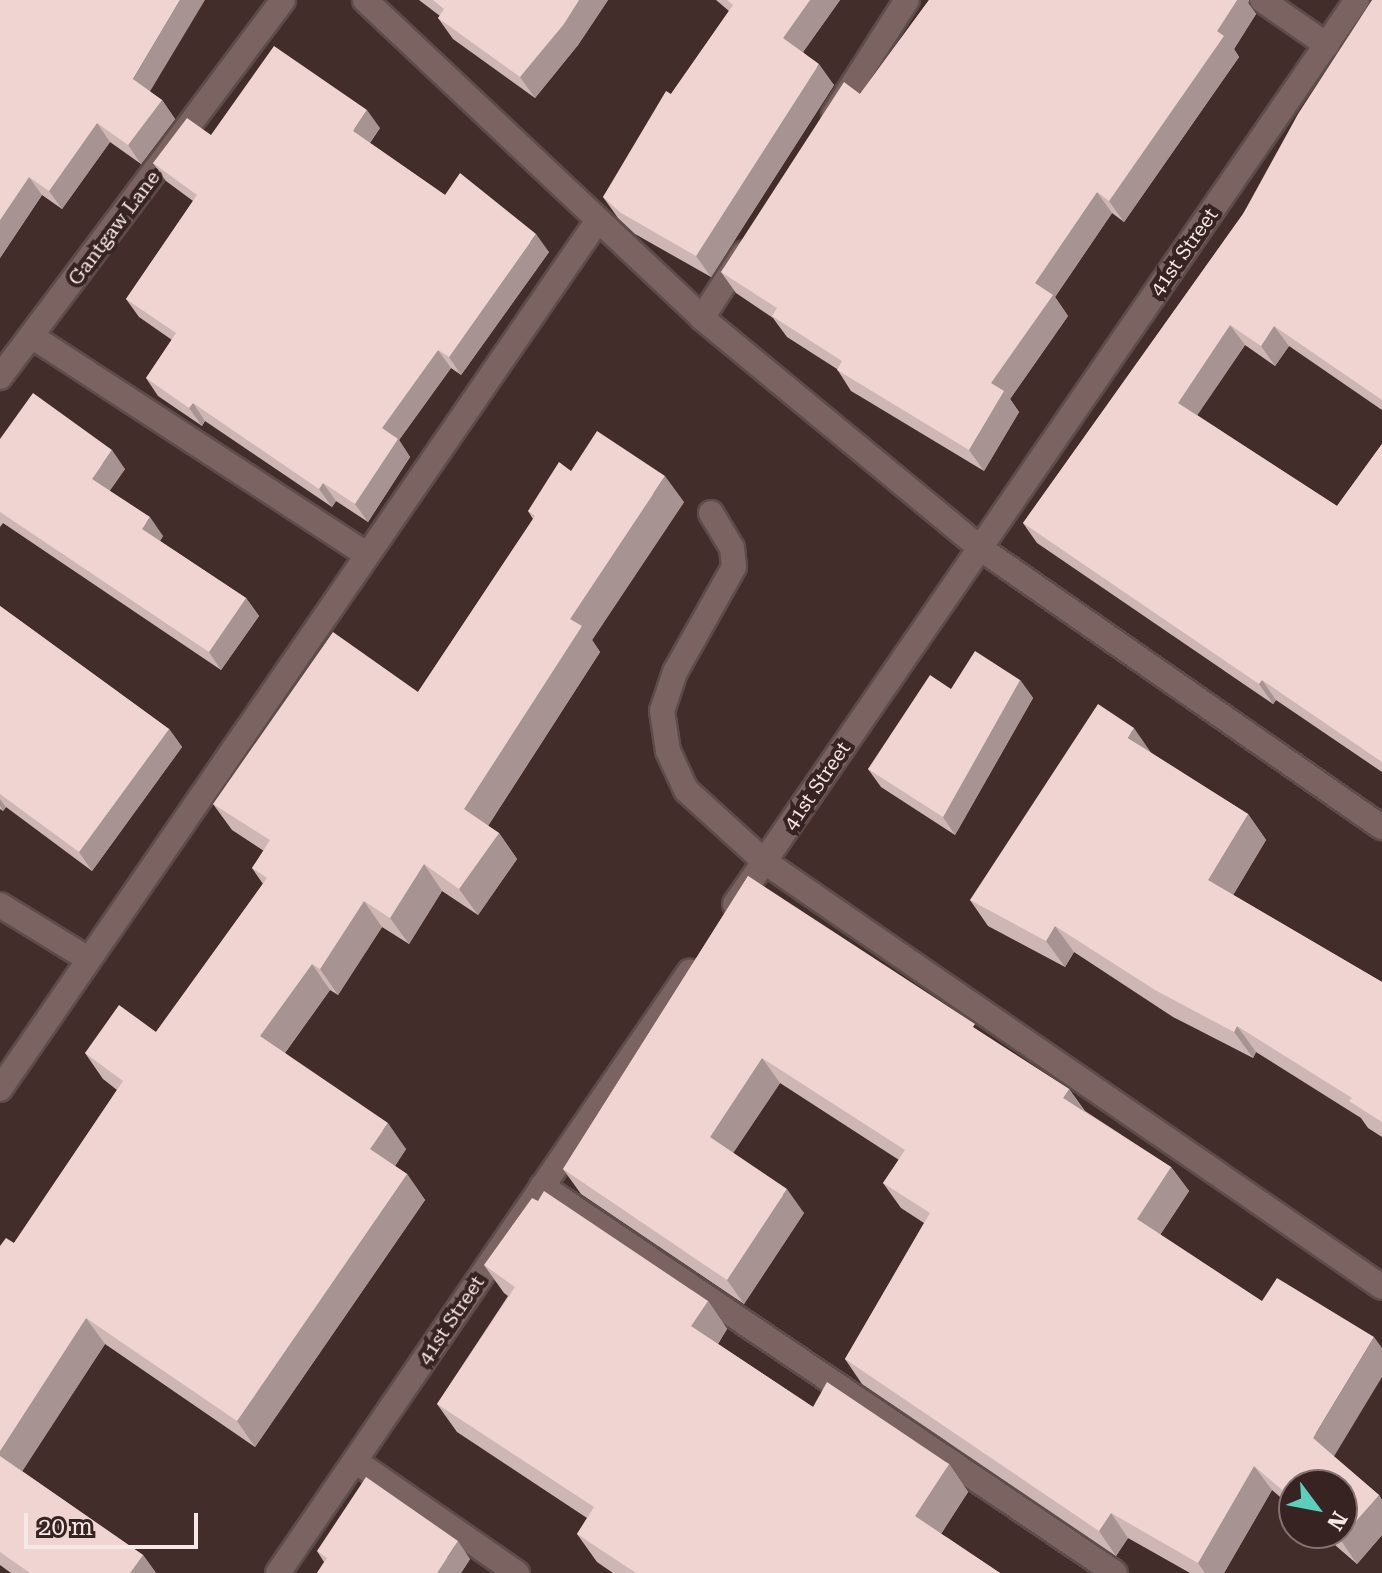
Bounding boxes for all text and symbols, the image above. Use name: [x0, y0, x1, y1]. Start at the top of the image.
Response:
street label: Gantgaw Lane: [63, 166, 165, 290]
street label: 41st Street: [1145, 203, 1223, 301]
street label: 41st Street: [779, 737, 855, 835]
street label: 41st Street: [413, 1271, 489, 1369]
north arrow: [1278, 1469, 1358, 1549]
scale bar: [28, 1497, 202, 1547]
text: N: [1322, 1507, 1352, 1535]
text: 20 m: [38, 1513, 93, 1541]

